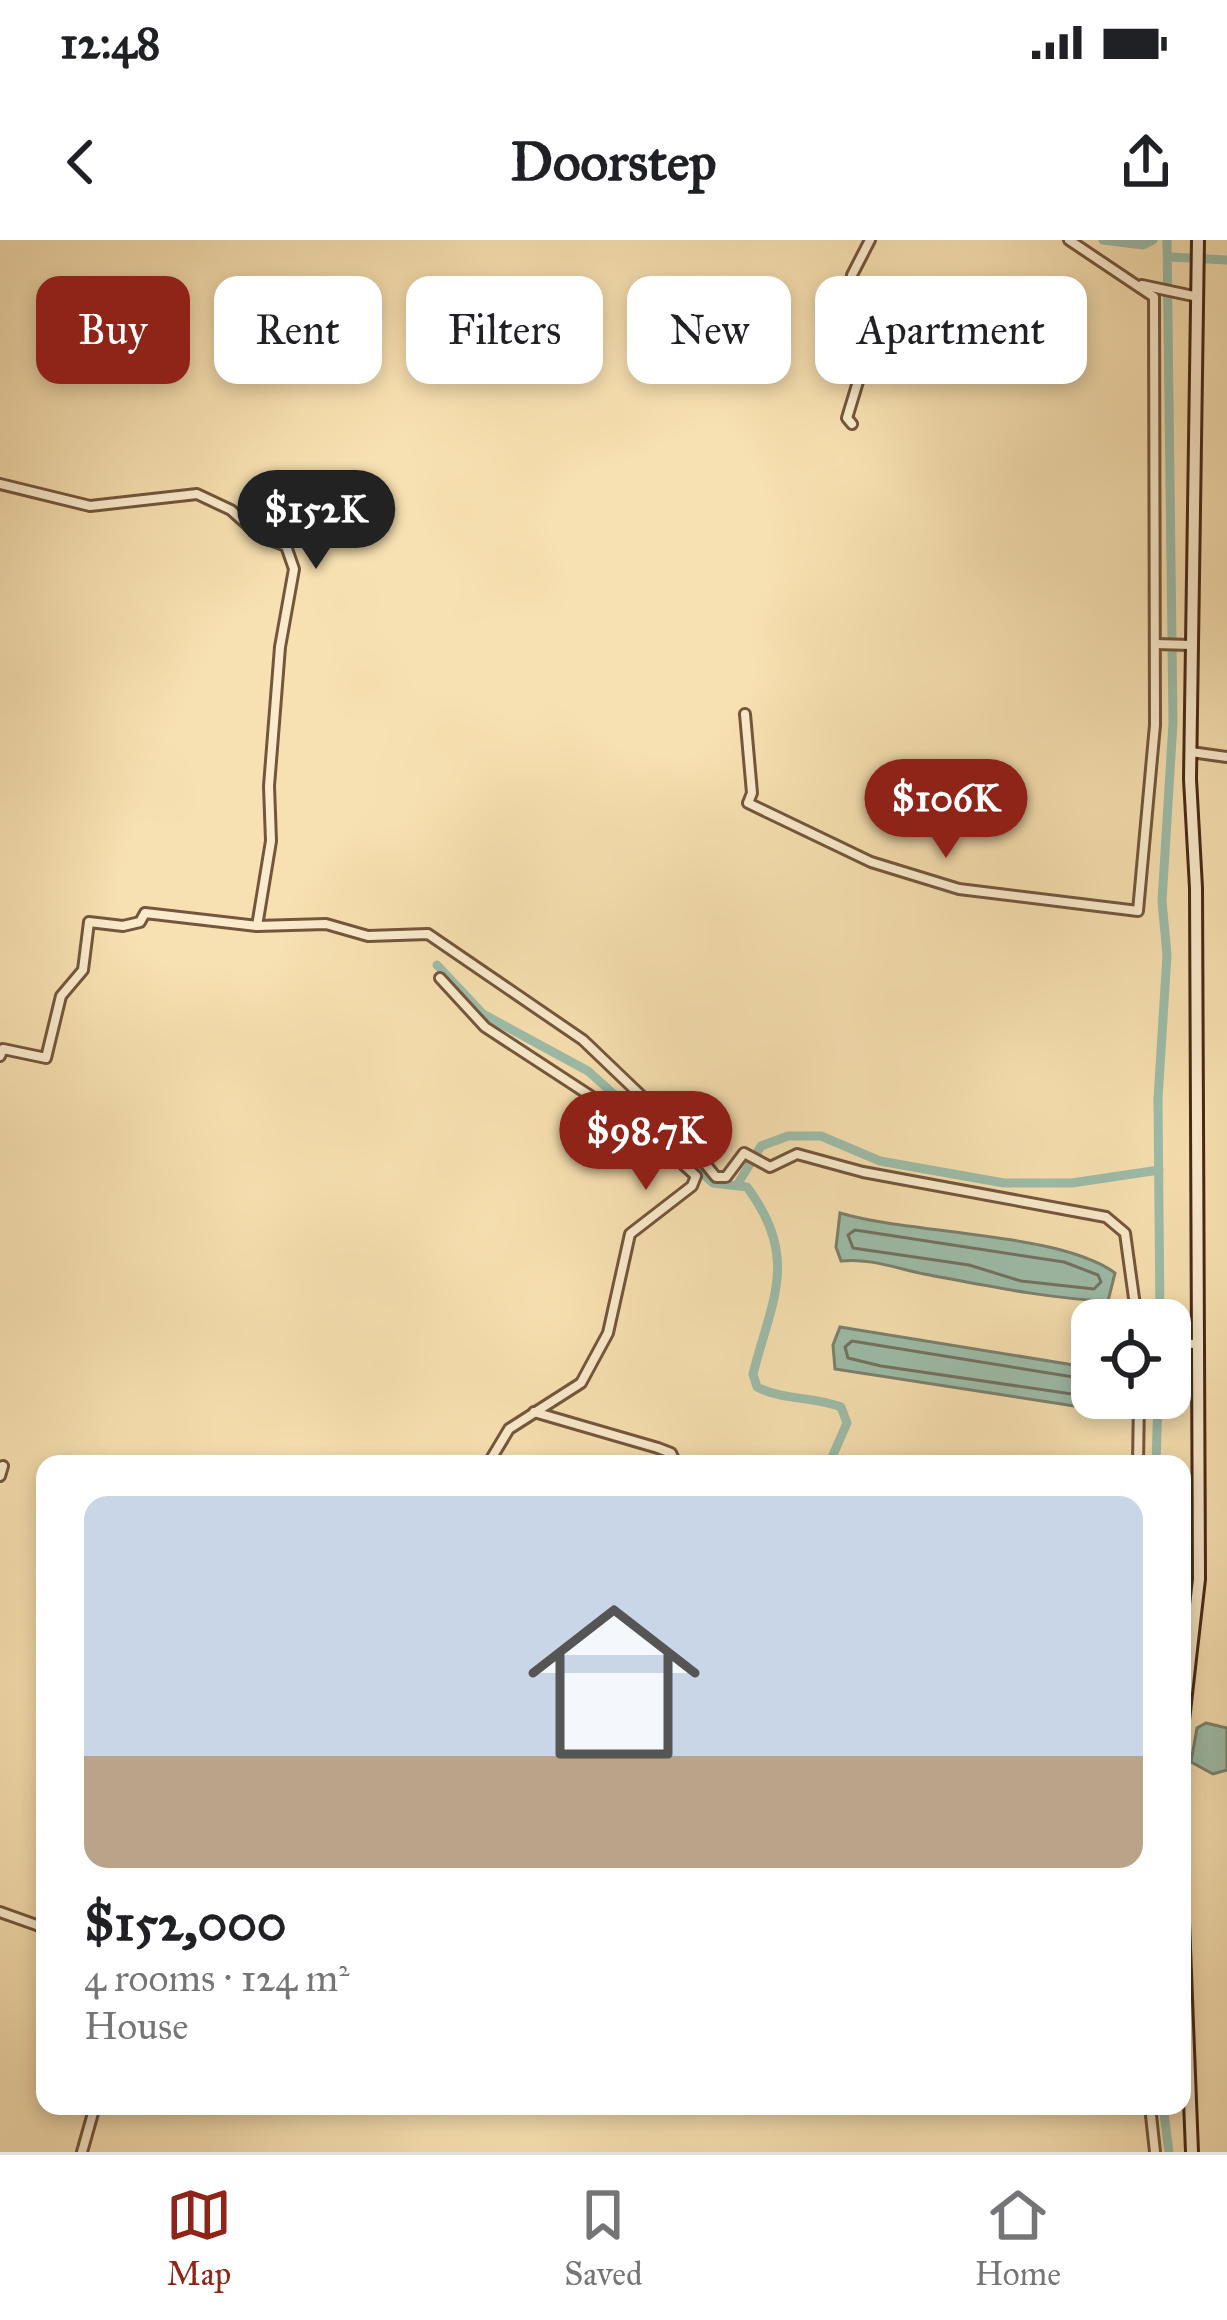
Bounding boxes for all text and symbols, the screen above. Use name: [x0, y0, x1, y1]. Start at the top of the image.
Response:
text: 12:48: [60, 15, 160, 70]
icon: back: [48, 129, 114, 195]
text: Doorstep: [510, 129, 717, 195]
icon: share: [1113, 129, 1179, 195]
chip: Buy: [36, 276, 190, 384]
chip: Rent: [214, 276, 382, 384]
chip: Filters: [406, 276, 603, 384]
chip: New: [627, 276, 791, 384]
chip: Apartment: [815, 276, 1087, 384]
pin: $152K: [232, 470, 400, 572]
text: $152K: [264, 485, 368, 533]
pin: $106K: [862, 759, 1030, 861]
text: $106K: [891, 774, 1001, 822]
pin: $98.7K: [548, 1091, 744, 1193]
text: $98.7K: [586, 1106, 706, 1154]
map controls: [1071, 1299, 1191, 1419]
button: locate: [1071, 1299, 1191, 1419]
icon: home: [506, 1574, 722, 1790]
text: $152,000: [84, 1892, 287, 1954]
text: 4 rooms · 124 m²: [84, 1954, 350, 2002]
text: House: [84, 2002, 188, 2050]
tab: Map: [166, 2182, 232, 2294]
tab: Saved: [564, 2182, 643, 2294]
tab: Home: [975, 2182, 1061, 2294]

